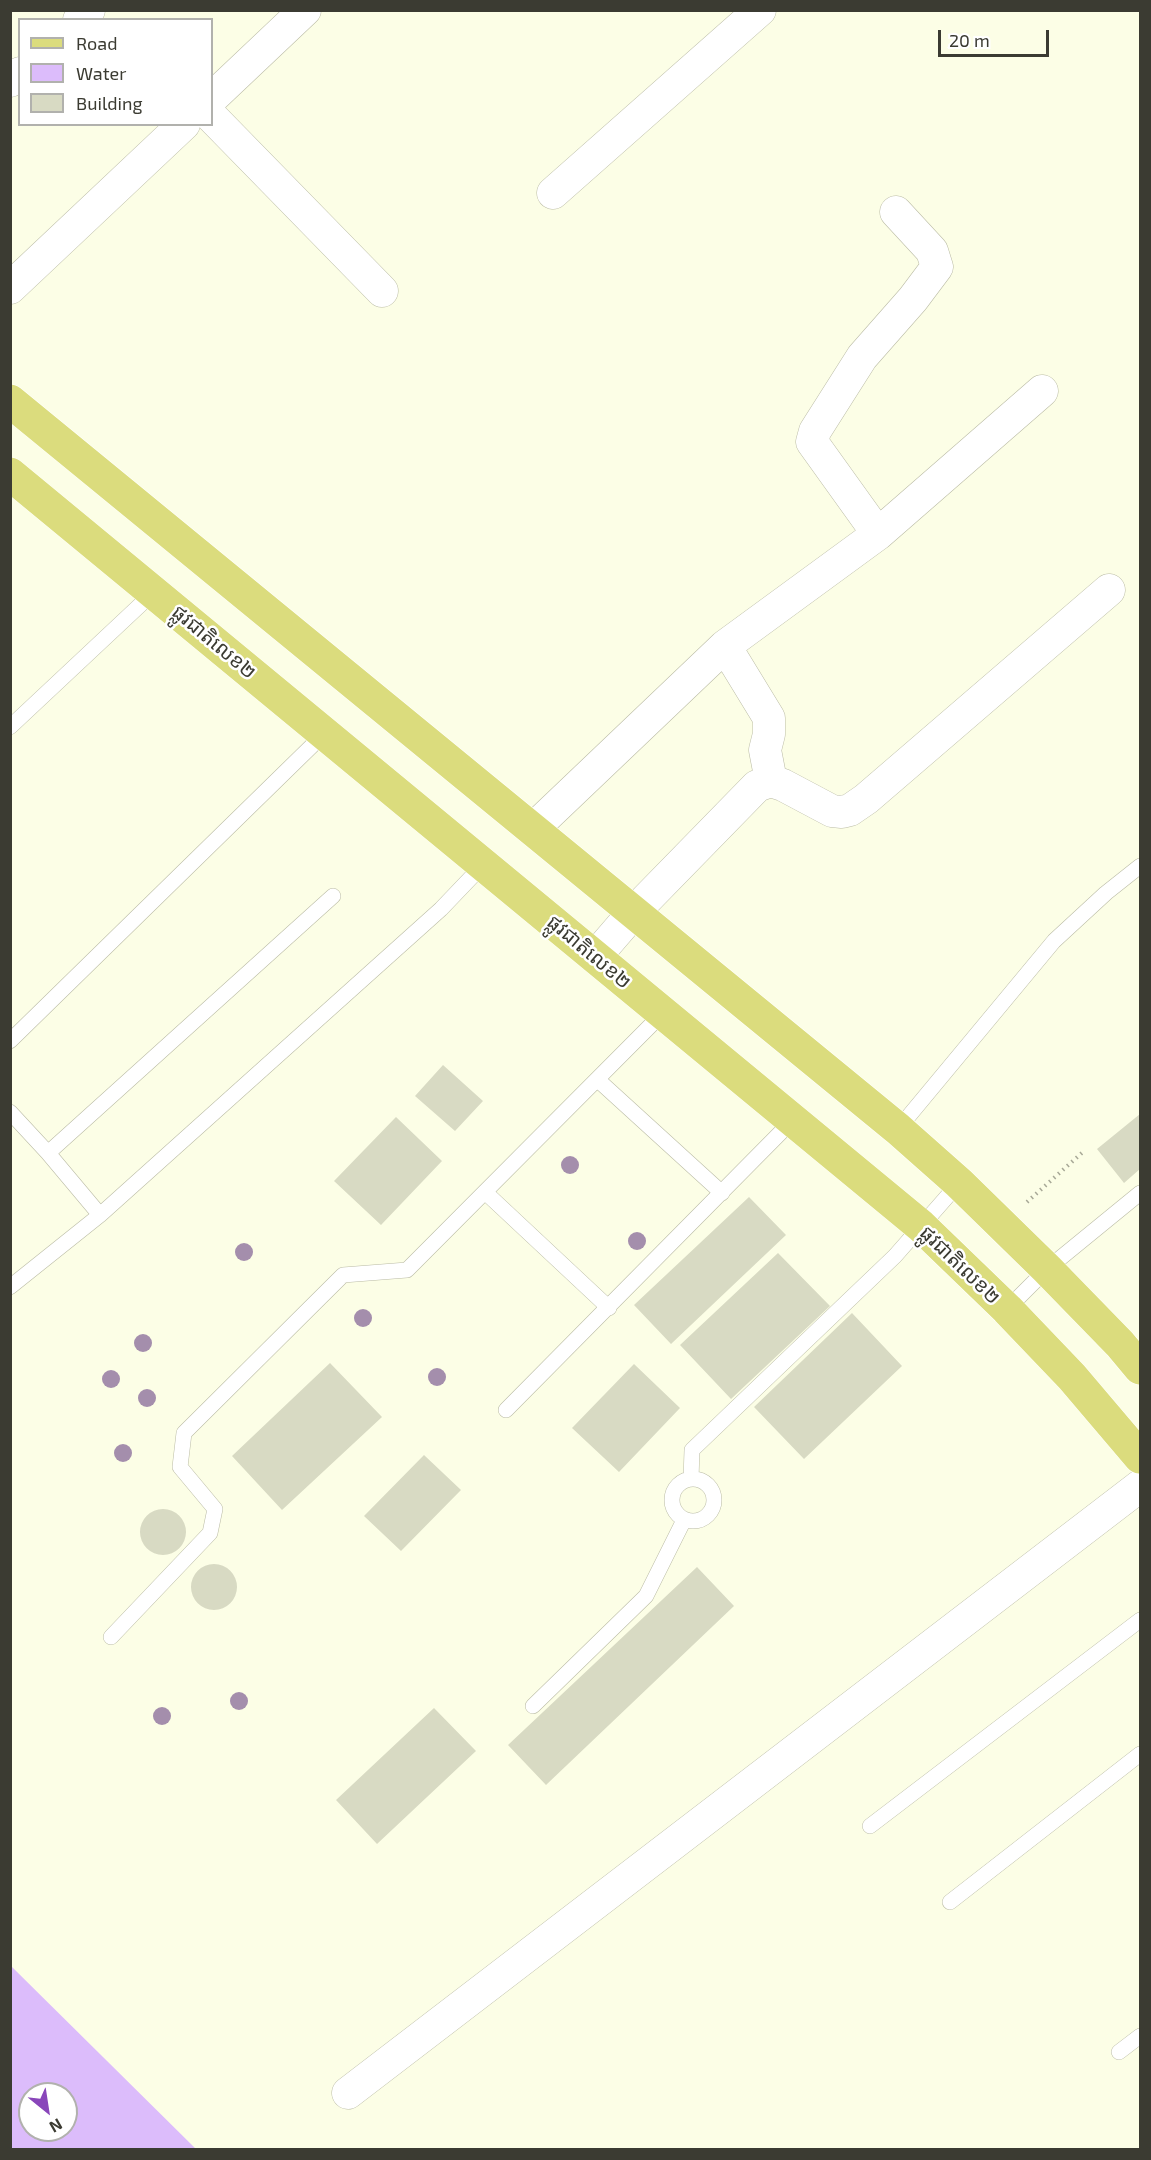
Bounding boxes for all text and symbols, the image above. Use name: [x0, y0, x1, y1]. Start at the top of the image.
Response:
legend: [18, 18, 213, 126]
scale bar: [941, 18, 1052, 56]
text: 20 m: [949, 29, 990, 51]
text: Road: [76, 32, 117, 54]
text: Water: [76, 62, 126, 84]
text: Building: [76, 92, 143, 114]
street label: ផ្លូវជាតិលេខ២: [167, 600, 261, 684]
street label: ផ្លូវជាតិលេខ២: [542, 910, 636, 994]
street label: ផ្លូវជាតិលេខ២: [915, 1221, 1005, 1309]
north arrow: [18, 2082, 78, 2142]
text: N: [46, 2115, 66, 2137]

